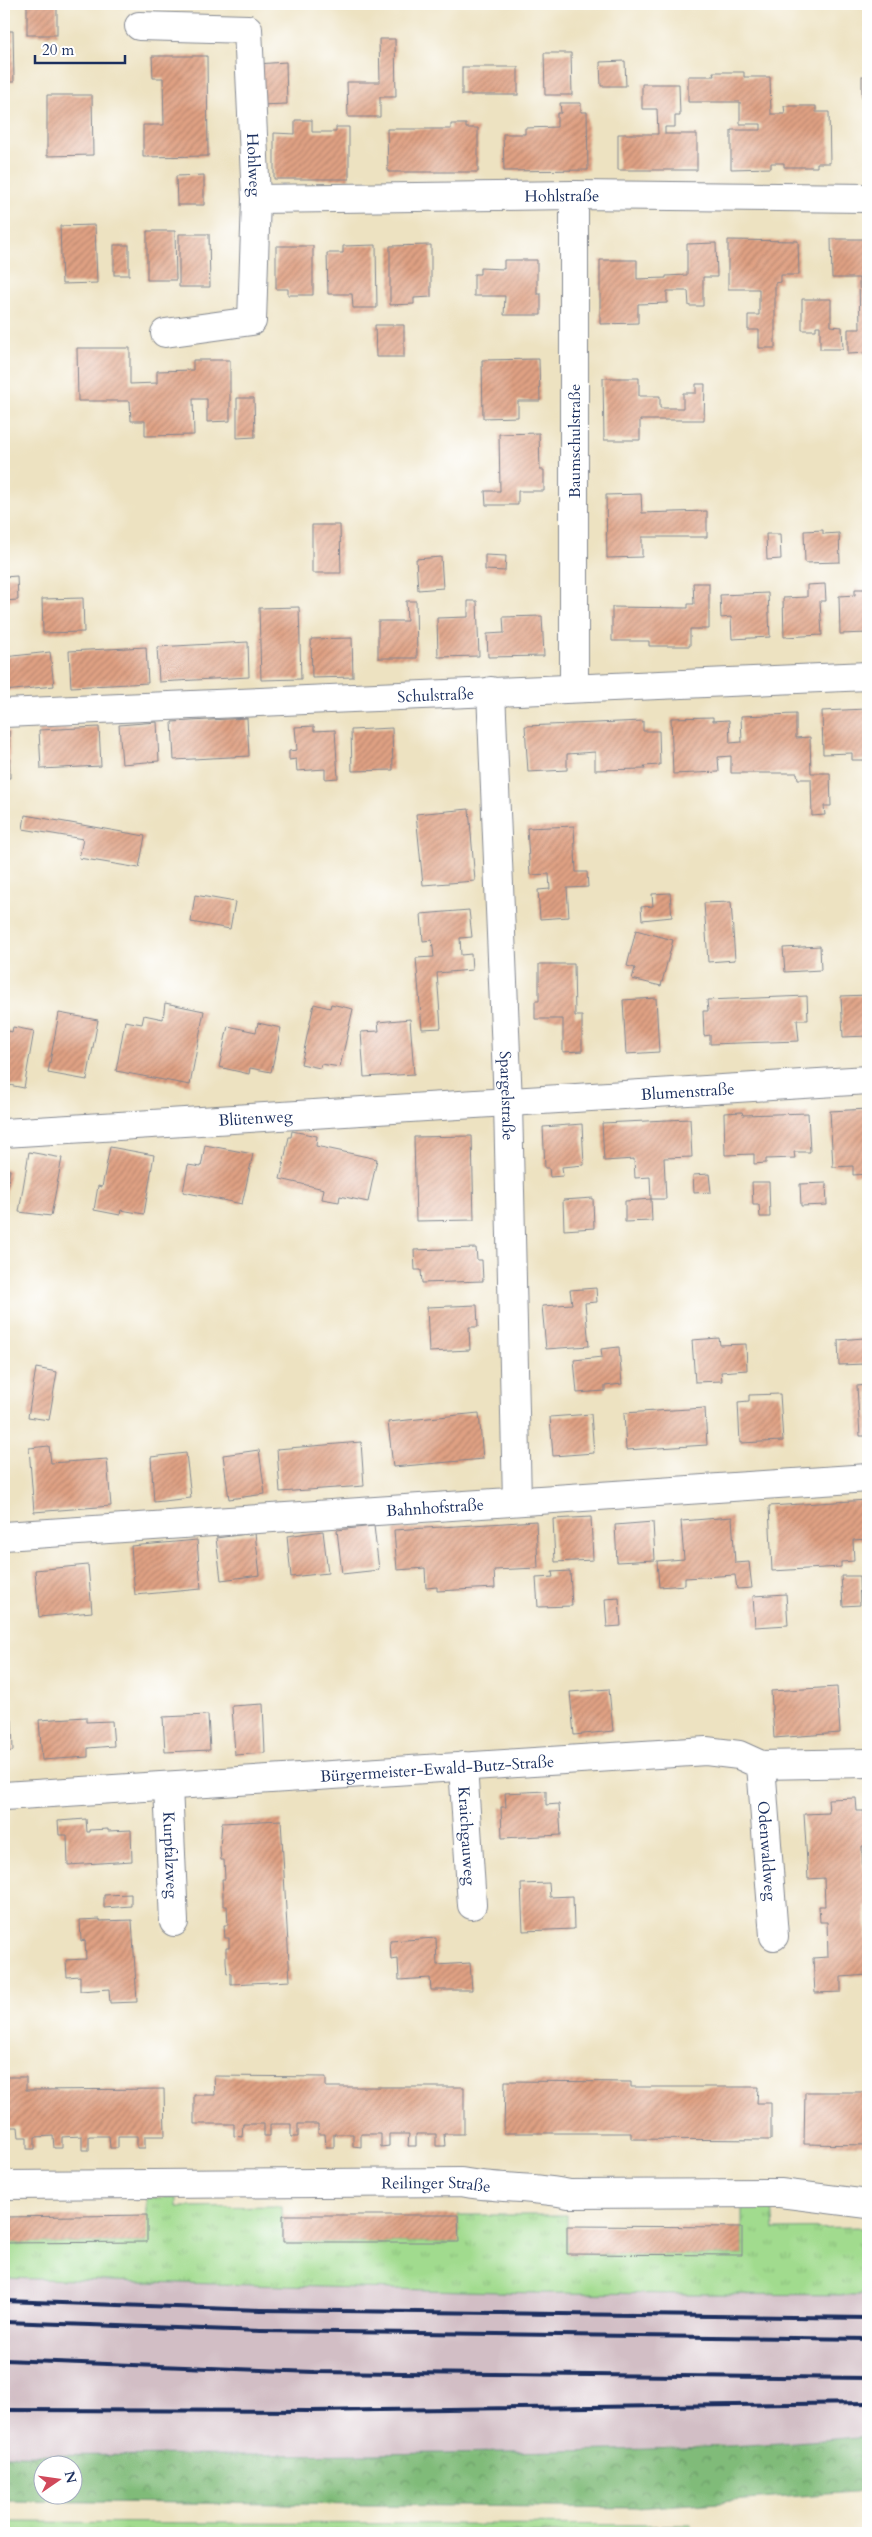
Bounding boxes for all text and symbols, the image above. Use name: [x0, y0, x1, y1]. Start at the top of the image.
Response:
scale bar: [35, 32, 125, 64]
text: 20 m: [42, 40, 74, 60]
street label: Hohlweg: [241, 132, 266, 197]
street label: Hohlstraße: [524, 185, 600, 208]
street label: Baumschulstraße: [564, 384, 586, 498]
street label: Schulstraße: [397, 683, 475, 708]
street label: Spargelstraße: [494, 1050, 519, 1141]
street label: Blumenstraße: [640, 1078, 735, 1106]
street label: Blütenweg: [218, 1105, 293, 1132]
street label: Bahnhofstraße: [385, 1494, 485, 1522]
street label: Bürgermeister-Ewald-Butz-Straße: [319, 1751, 555, 1788]
street label: Kraichgauweg: [452, 1786, 481, 1886]
street label: Odenwaldweg: [752, 1800, 781, 1902]
street label: Kurpfalzweg: [157, 1811, 183, 1899]
street label: Reilinger Straße: [381, 2172, 491, 2198]
north arrow: [32, 2454, 82, 2504]
text: N: [60, 2469, 81, 2485]

